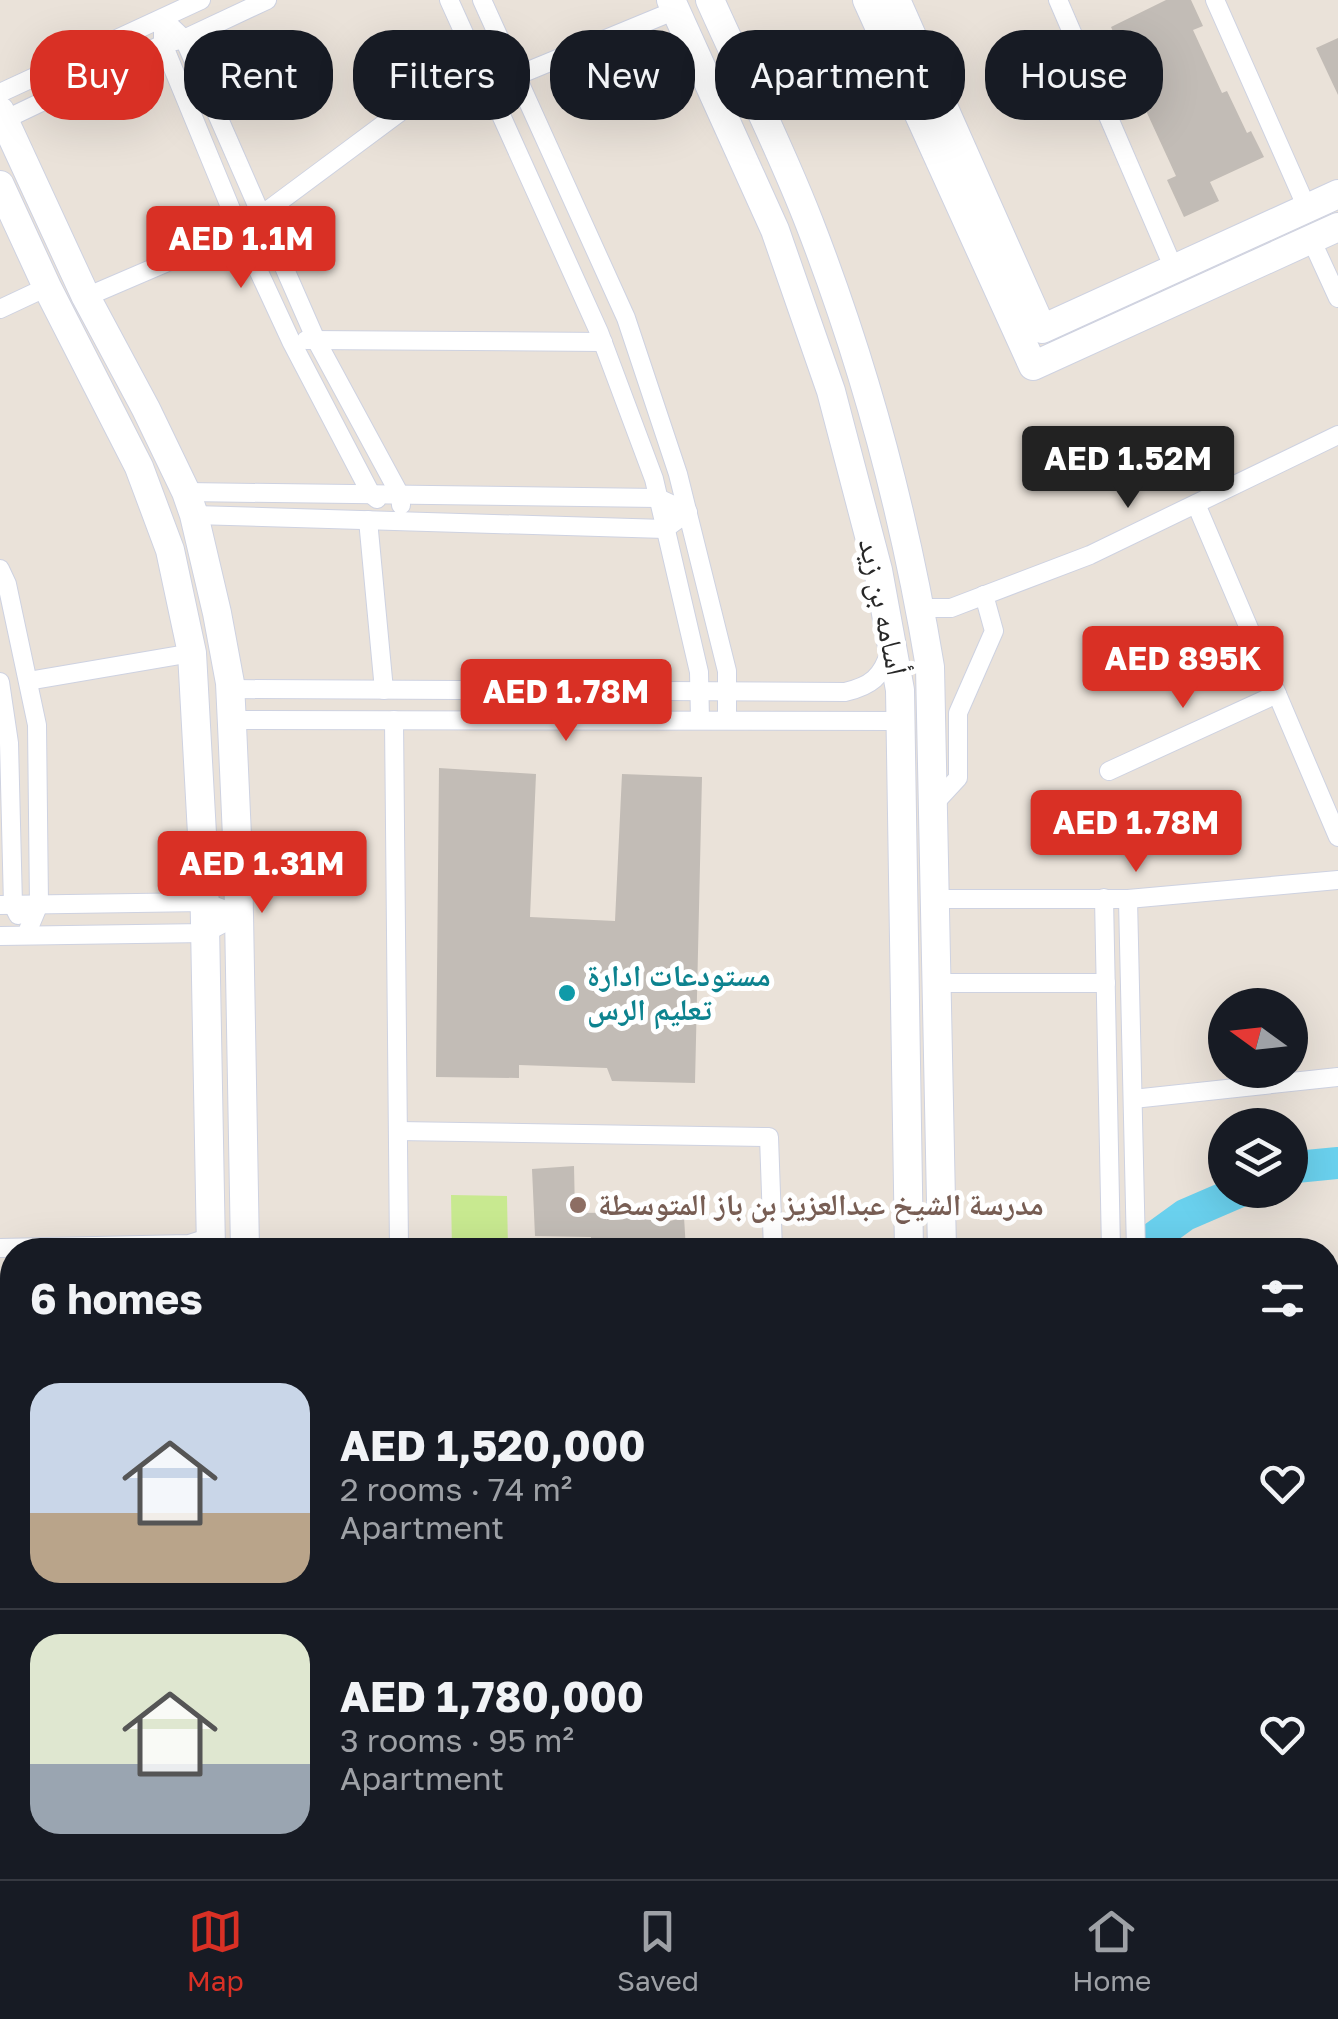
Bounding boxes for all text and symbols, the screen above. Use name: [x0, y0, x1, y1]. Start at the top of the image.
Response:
chip: Buy: [30, 30, 164, 120]
chip: Rent: [184, 30, 333, 120]
chip: Filters: [353, 30, 530, 120]
chip: New: [550, 30, 695, 120]
chip: Apartment: [715, 30, 965, 120]
chip: House: [985, 30, 1163, 120]
pin: AED 1.1M: [138, 206, 344, 291]
text: AED 1.1M: [168, 219, 314, 257]
pin: AED 1.52M: [1014, 426, 1242, 511]
text: AED 1.52M: [1044, 439, 1212, 477]
street label: أسامه بن زيد: [851, 535, 916, 679]
pin: AED 895K: [1080, 626, 1286, 711]
text: AED 895K: [1104, 639, 1262, 677]
pin: AED 1.78M: [452, 659, 680, 744]
text: AED 1.78M: [483, 672, 649, 710]
pin: AED 1.78M: [1022, 790, 1250, 875]
text: AED 1.78M: [1053, 803, 1219, 841]
pin: AED 1.31M: [148, 831, 376, 916]
text: AED 1.31M: [180, 844, 344, 882]
place label: مستودعات ادارة تعليم الرس: [587, 957, 771, 1030]
marker: مستودعات ادارة تعليم الرس: [556, 982, 578, 1004]
north arrow: [1208, 988, 1308, 1088]
map controls: [1208, 988, 1308, 1208]
button: layers: [1208, 1108, 1308, 1208]
place label: مدرسة الشيخ عبدالعزيز بن باز المتوسطة: [598, 1186, 1044, 1224]
marker: مدرسة الشيخ عبدالعزيز بن باز المتوسطة: [567, 1194, 589, 1216]
icon: filters: [1255, 1271, 1310, 1326]
text: 6 homes: [30, 1273, 203, 1323]
text: AED 1,520,000: [340, 1420, 646, 1470]
icon: home: [110, 1423, 230, 1543]
icon: heart: [1255, 1456, 1310, 1511]
text: 2 rooms · 74 m²: [340, 1470, 572, 1508]
text: Apartment: [340, 1508, 504, 1546]
text: AED 1,780,000: [340, 1671, 644, 1721]
icon: home: [110, 1674, 230, 1794]
icon: heart: [1255, 1707, 1310, 1762]
text: 3 rooms · 95 m²: [340, 1721, 574, 1759]
text: Apartment: [340, 1759, 504, 1797]
tab: Map: [187, 1904, 244, 1997]
tab: Saved: [617, 1904, 699, 1997]
tab: Home: [1072, 1904, 1151, 1997]

